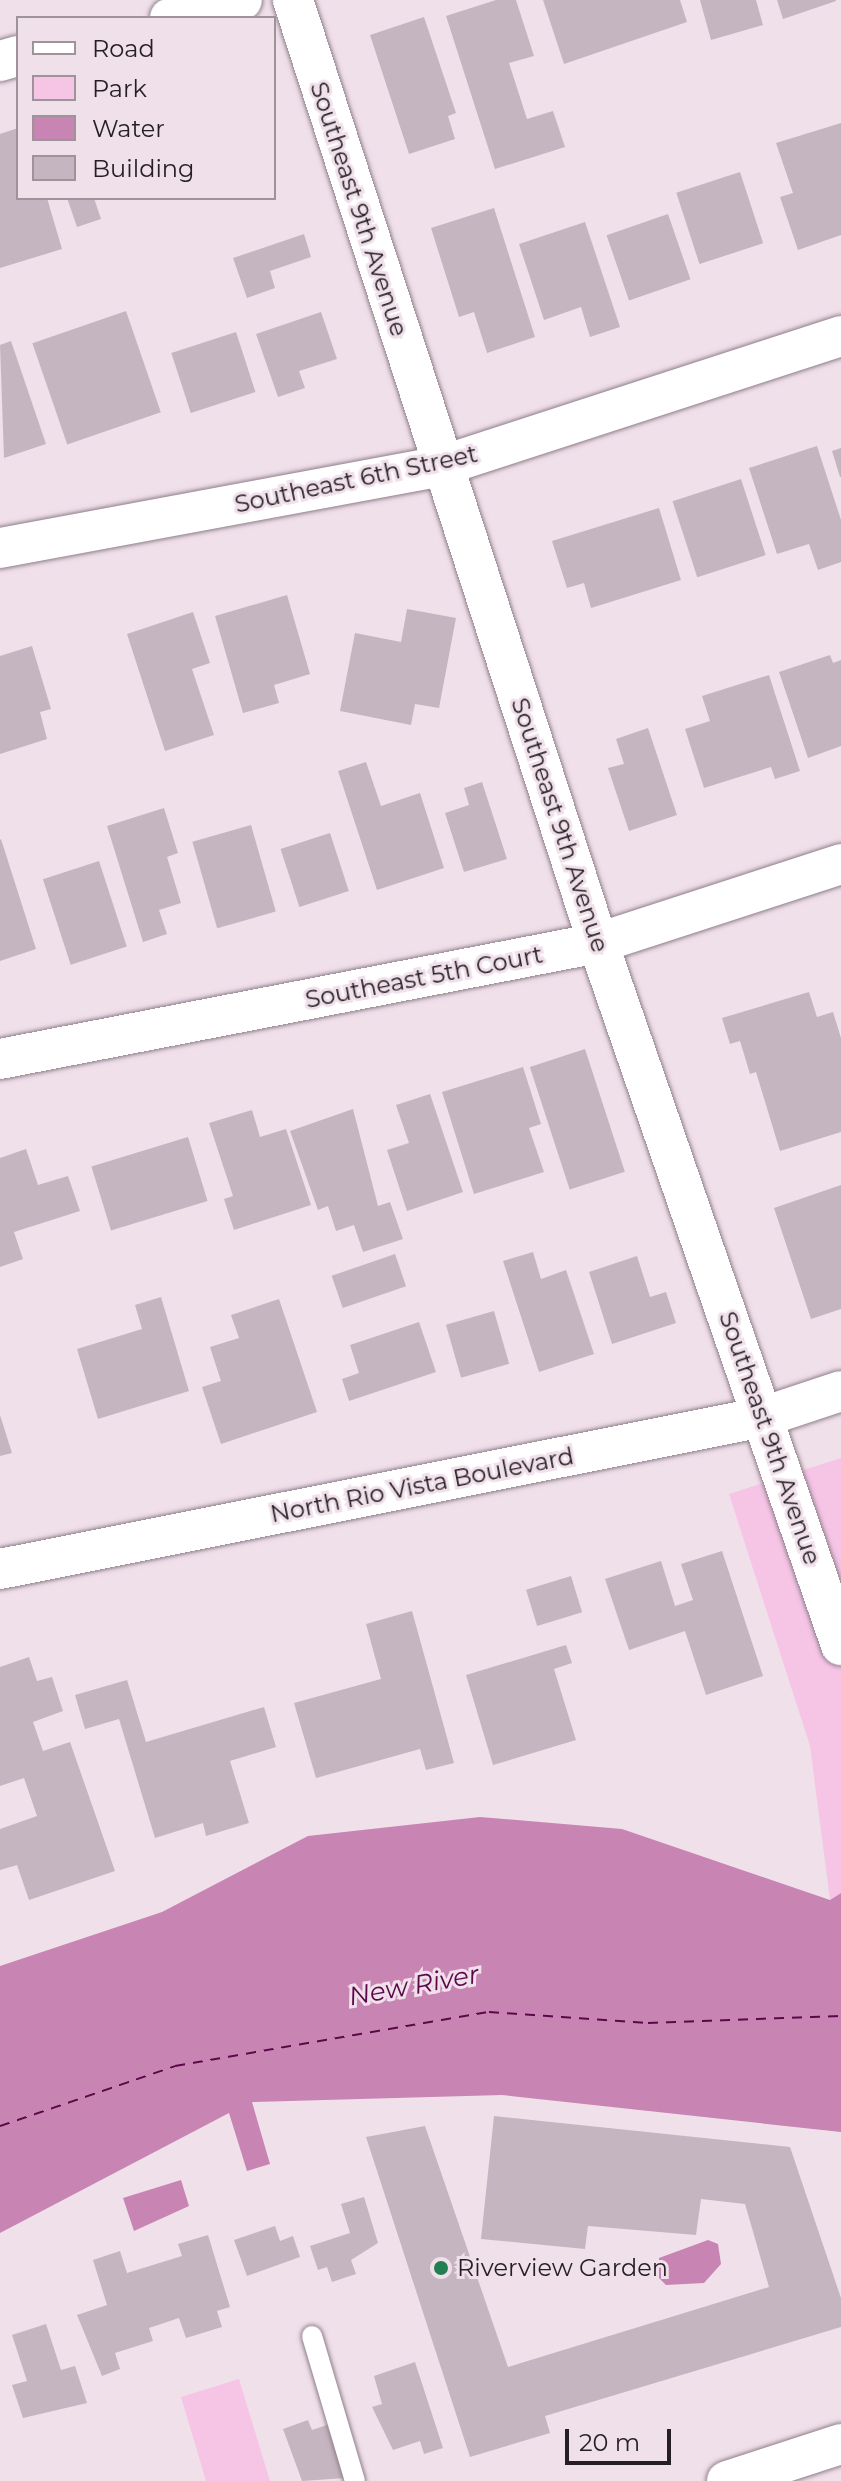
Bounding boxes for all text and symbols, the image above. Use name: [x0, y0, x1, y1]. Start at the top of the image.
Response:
legend: [16, 16, 276, 200]
text: Road: [92, 34, 155, 63]
text: Park: [92, 74, 147, 103]
street label: Southeast 9th Avenue: [304, 78, 414, 340]
text: Water: [92, 114, 165, 143]
text: Building: [92, 154, 195, 183]
street label: Southeast 6th Street: [232, 439, 480, 519]
street label: Southeast 9th Avenue: [505, 694, 615, 956]
street label: Southeast 5th Court: [303, 940, 545, 1014]
street label: Southeast 9th Avenue: [713, 1308, 827, 1568]
street label: North Rio Vista Boulevard: [268, 1441, 576, 1529]
water label: New River: [346, 1959, 482, 2013]
place label: Riverview Garden: [457, 2254, 668, 2282]
marker: Riverview Garden: [432, 2259, 450, 2277]
scale bar: [569, 2413, 675, 2463]
text: 20 m: [579, 2428, 640, 2457]

